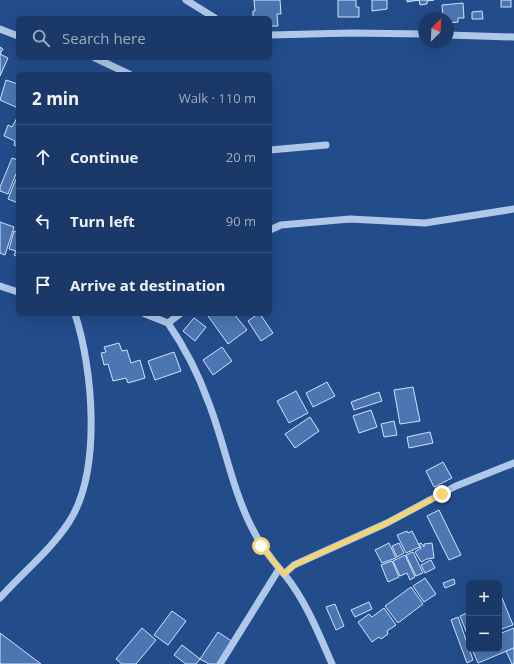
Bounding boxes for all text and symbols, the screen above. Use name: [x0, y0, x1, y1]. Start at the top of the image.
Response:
north arrow: [418, 12, 454, 48]
search box: [16, 16, 272, 60]
icon: search: [30, 27, 52, 49]
text: Search here: [62, 28, 146, 48]
text: 2 min: [32, 87, 79, 110]
text: Walk · 110 m: [179, 89, 256, 107]
icon: ahead: [32, 146, 54, 168]
text: Continue: [70, 147, 138, 167]
text: 20 m: [226, 148, 256, 166]
icon: left: [32, 210, 54, 232]
text: Turn left: [70, 211, 135, 231]
text: 90 m: [226, 212, 256, 230]
icon: arrive: [32, 274, 54, 296]
text: Arrive at destination: [70, 275, 225, 295]
route end: [433, 485, 451, 503]
route start: [252, 537, 270, 555]
map controls: [466, 580, 502, 652]
button: +: [466, 580, 502, 616]
button: −: [466, 616, 502, 652]

